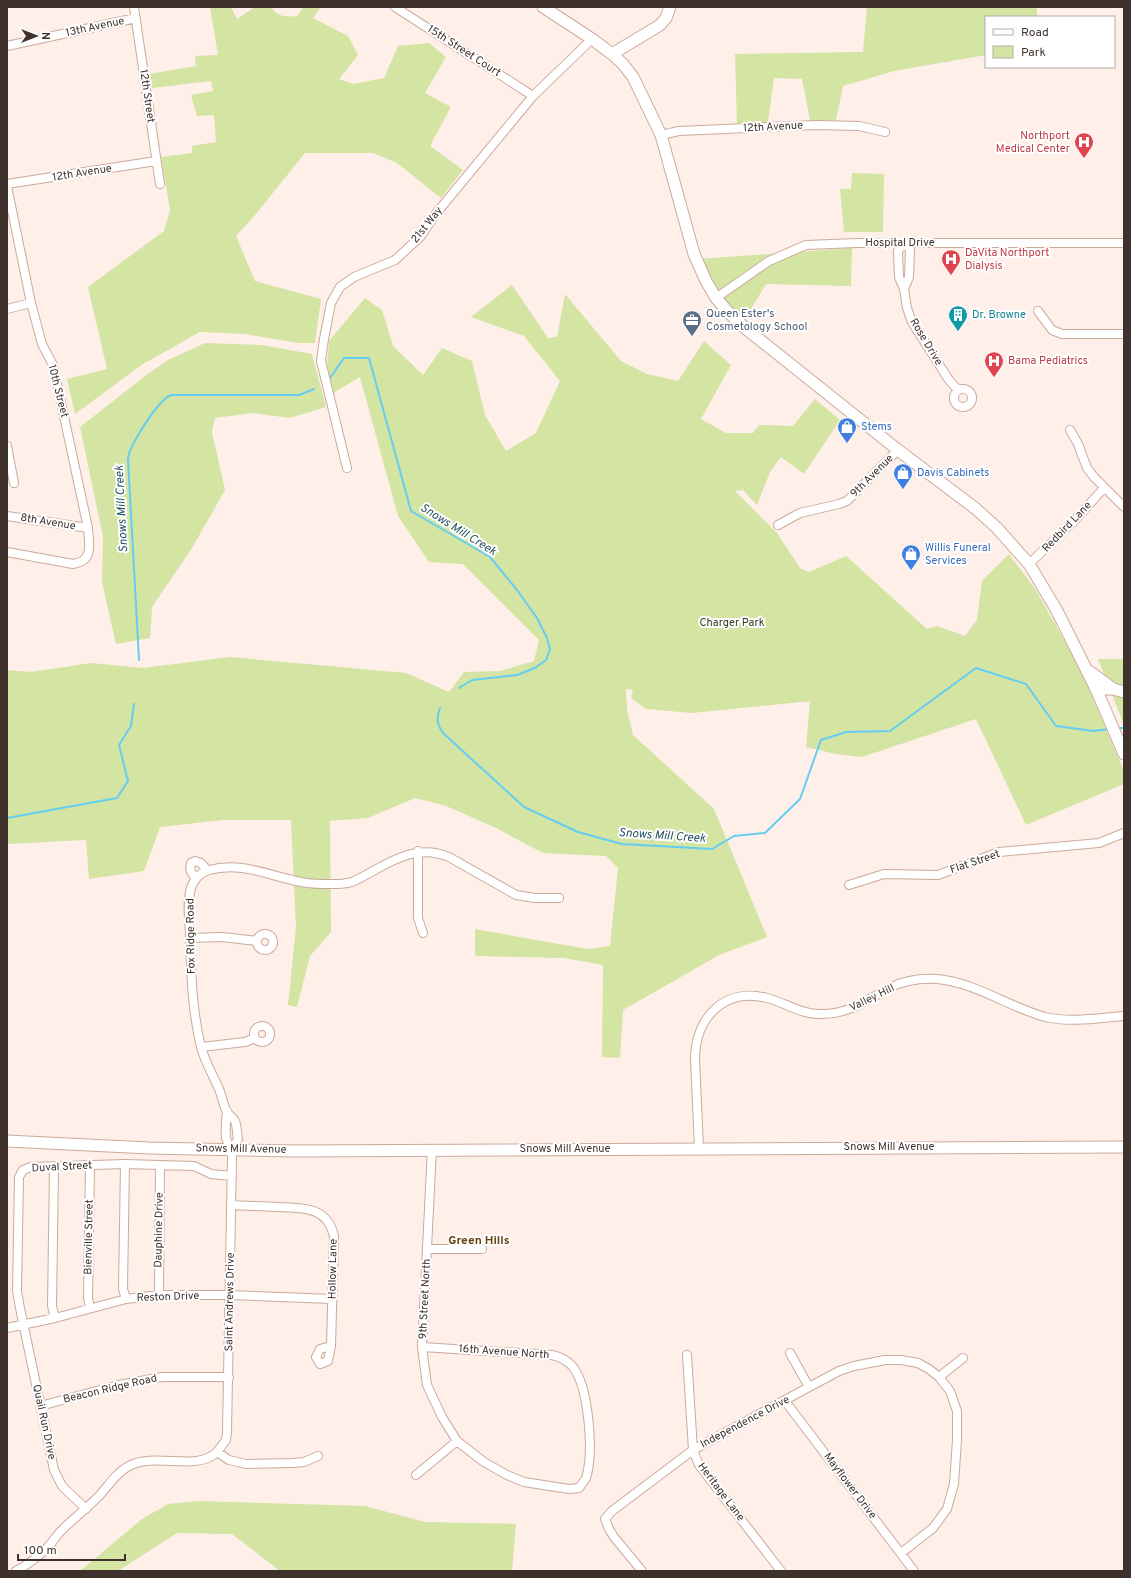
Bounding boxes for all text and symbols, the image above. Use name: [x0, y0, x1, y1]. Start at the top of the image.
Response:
street label: 13th Avenue: [64, 14, 126, 40]
north arrow: [16, 16, 56, 56]
legend: [985, 16, 1115, 68]
street label: 15th Street Court: [425, 22, 503, 80]
text: Road: [1021, 25, 1049, 41]
text: N: [38, 32, 52, 40]
text: Park: [1021, 45, 1046, 61]
street label: 12th Street: [136, 68, 158, 124]
street label: 12th Avenue: [743, 118, 803, 136]
place label: Northport Medical Center: [996, 129, 1071, 156]
hospital icon: Northport Medical Center: [1073, 131, 1095, 159]
street label: 12th Avenue: [51, 161, 113, 185]
street label: 21st Way: [408, 204, 446, 246]
street label: Hospital Drive: [865, 236, 935, 250]
place label: DaVita Northport Dialysis: [965, 246, 1050, 273]
hospital icon: DaVita Northport Dialysis: [940, 248, 962, 276]
building icon: Dr. Browne: [947, 304, 969, 332]
place label: Queen Ester's Cosmetology School: [706, 307, 807, 334]
place label: Dr. Browne: [972, 308, 1026, 322]
office icon: Queen Ester's Cosmetology School: [681, 309, 703, 337]
street label: Rose Drive: [906, 316, 946, 368]
hospital icon: Bama Pediatrics: [983, 350, 1005, 378]
place label: Bama Pediatrics: [1008, 354, 1088, 368]
street label: 10th Street: [45, 363, 71, 419]
shop icon: Stems: [836, 416, 858, 444]
place label: Stems: [861, 420, 892, 434]
street label: 9th Avenue: [847, 451, 897, 501]
shop icon: Davis Cabinets: [892, 462, 914, 490]
water label: Snows Mill Creek: [112, 464, 132, 553]
place label: Davis Cabinets: [917, 466, 990, 480]
street label: Redbird Lane: [1039, 499, 1095, 555]
water label: Snows Mill Creek: [417, 500, 500, 560]
street label: 8th Avenue: [19, 511, 77, 533]
place label: Willis Funeral Services: [925, 541, 991, 568]
shop icon: Willis Funeral Services: [900, 543, 922, 571]
park label: Charger Park: [699, 616, 765, 630]
water label: Snows Mill Creek: [618, 825, 707, 847]
street label: Flat Street: [948, 847, 1002, 877]
street label: Fox Ridge Road: [183, 898, 199, 974]
street label: Valley Hill: [847, 981, 897, 1015]
street label: Snows Mill Avenue: [844, 1140, 935, 1154]
street label: Snows Mill Avenue: [195, 1141, 287, 1157]
street label: Snows Mill Avenue: [520, 1142, 611, 1156]
street label: Duval Street: [31, 1158, 93, 1176]
street label: Dauphine Drive: [151, 1192, 167, 1268]
street label: Bienville Street: [81, 1199, 97, 1275]
district label: Green Hills: [448, 1233, 510, 1249]
street label: Hollow Lane: [325, 1239, 341, 1299]
street label: Saint Andrews Drive: [222, 1252, 238, 1352]
street label: 9th Street North: [416, 1258, 434, 1340]
street label: Reston Drive: [136, 1289, 200, 1305]
street label: 16th Avenue North: [458, 1342, 550, 1362]
street label: Beacon Ridge Road: [62, 1371, 158, 1407]
street label: Quail Run Drive: [29, 1383, 59, 1461]
street label: Independence Drive: [698, 1393, 792, 1451]
street label: Mayflower Drive: [821, 1450, 880, 1522]
street label: Heritage Lane: [694, 1460, 748, 1524]
scale bar: [18, 1536, 125, 1562]
text: 100 m: [24, 1543, 57, 1559]

